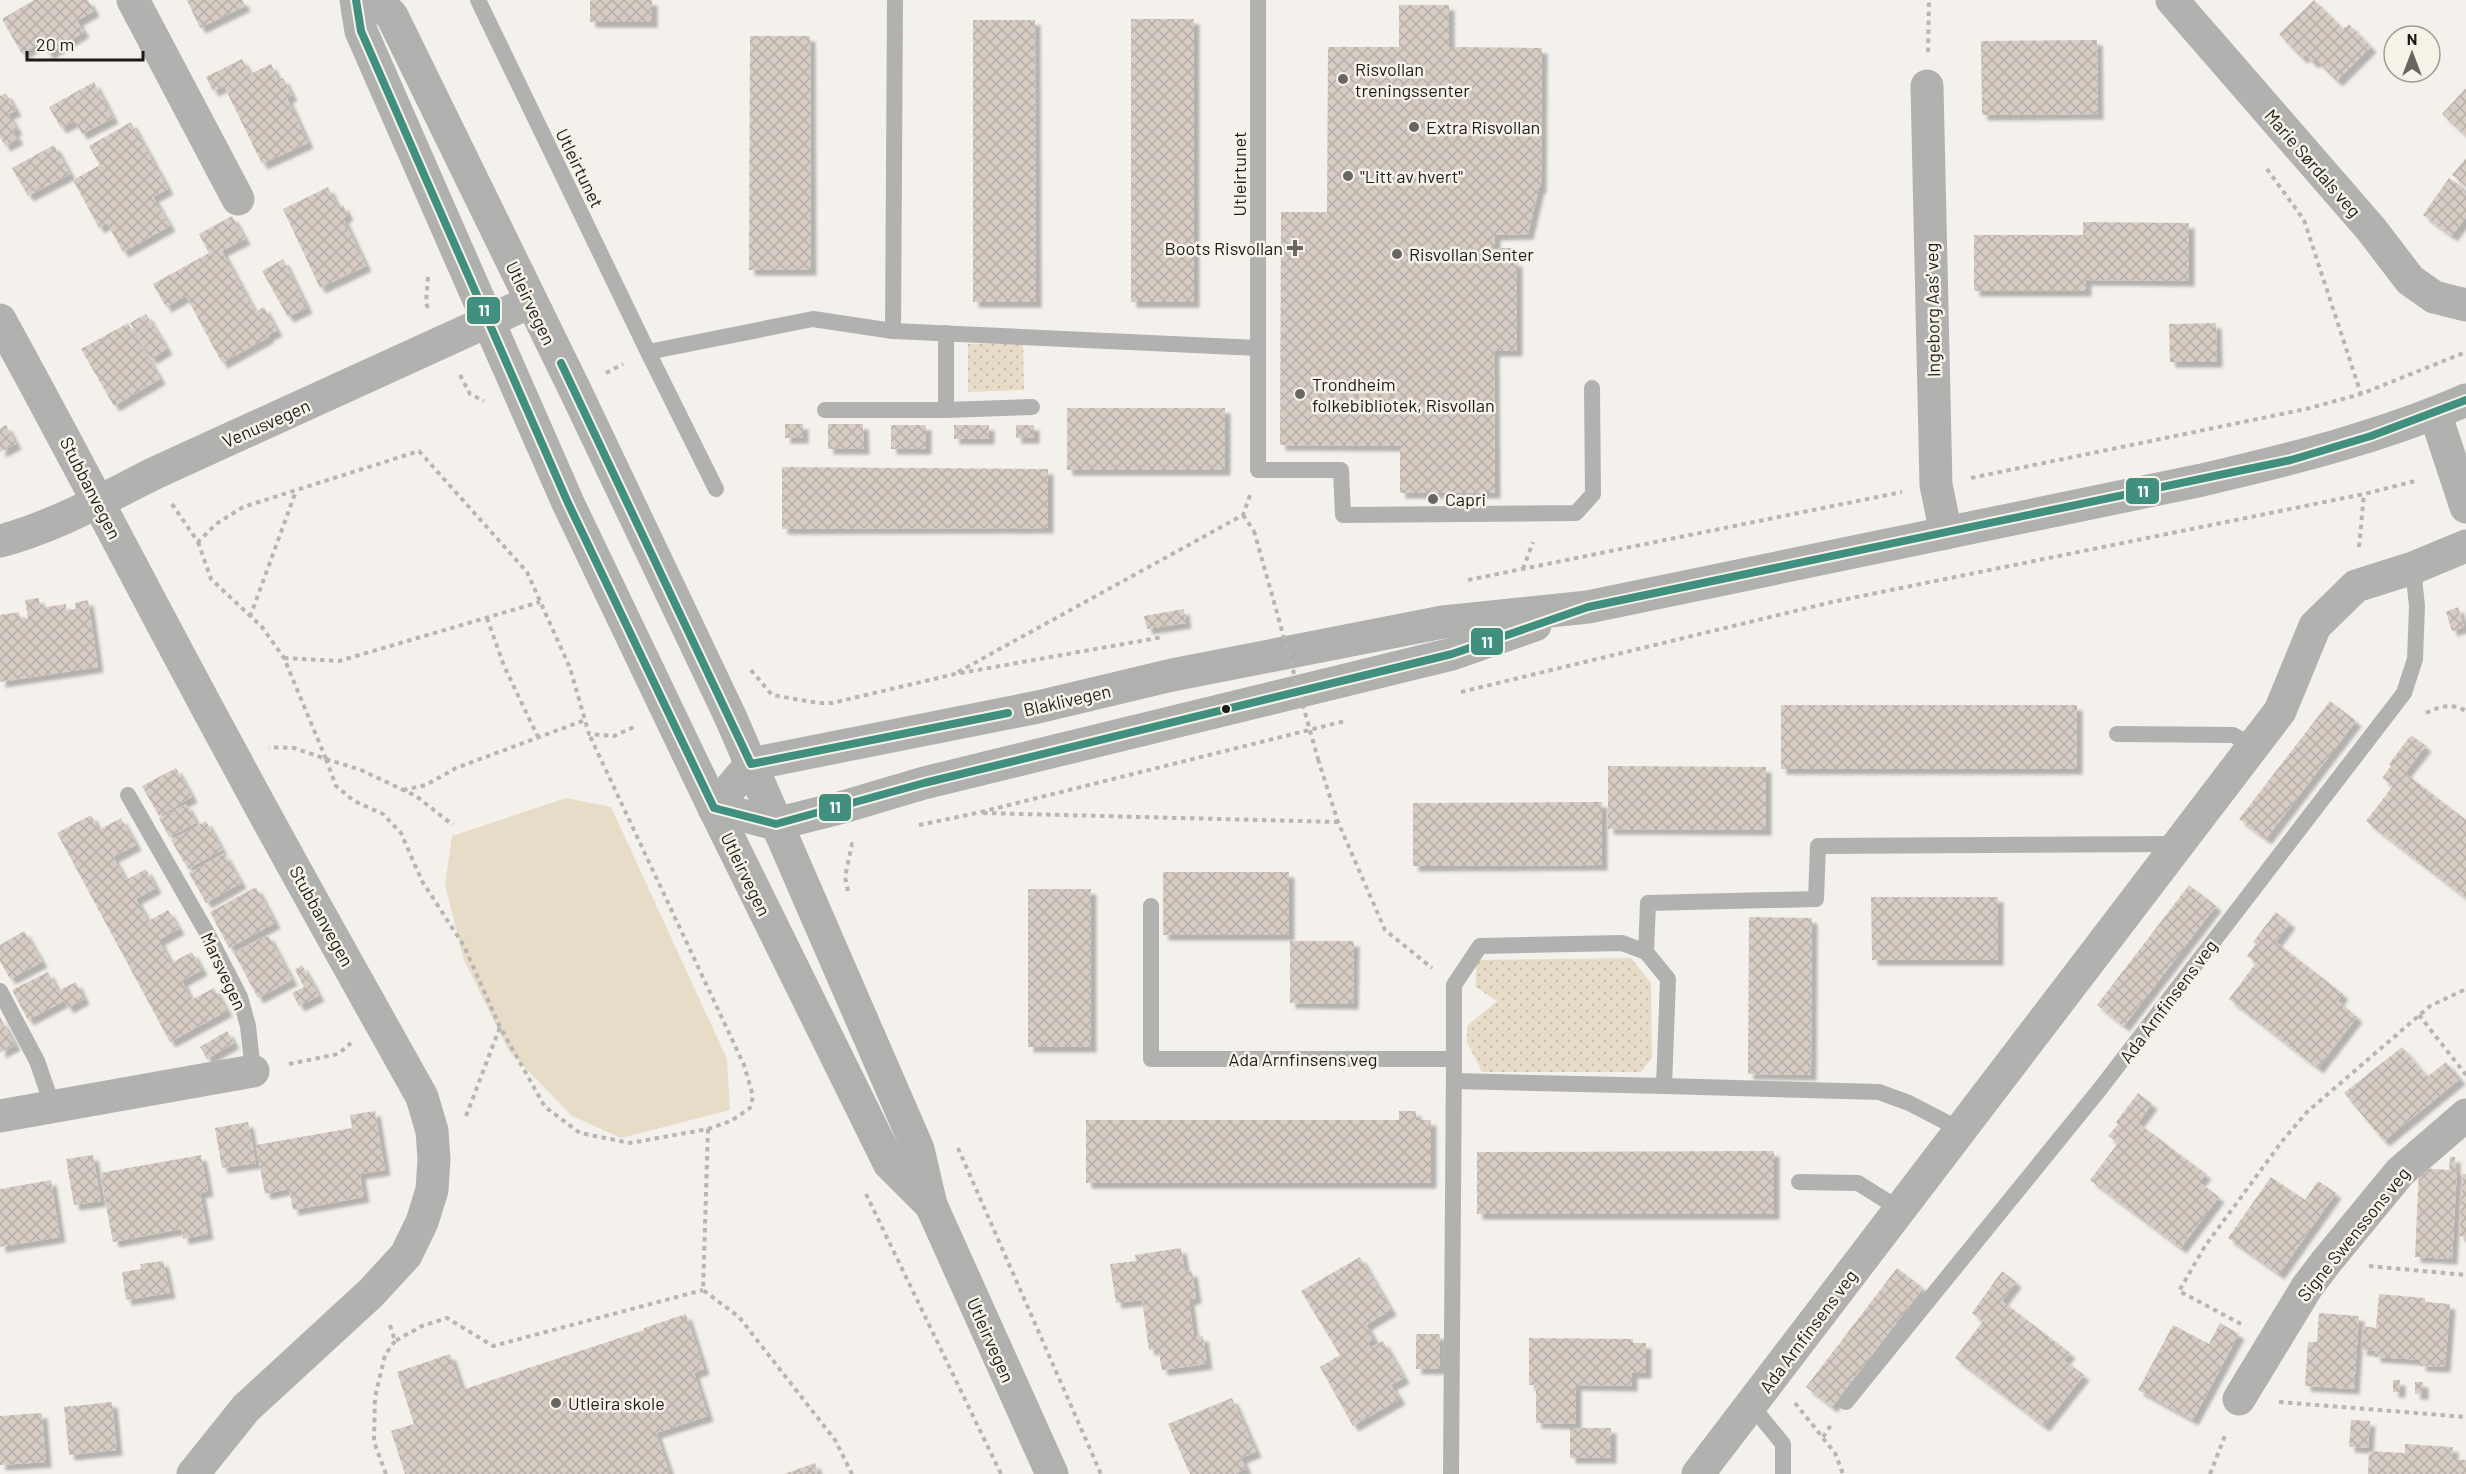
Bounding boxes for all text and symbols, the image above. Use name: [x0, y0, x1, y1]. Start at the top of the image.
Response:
scale bar: [27, 24, 142, 62]
north arrow: [2382, 24, 2442, 84]
text: N: [2407, 29, 2417, 48]
text: 20 m: [36, 33, 74, 55]
place label: Risvollan treningssenter: [1355, 58, 1470, 101]
marker: Risvollan treningssenter: [1336, 72, 1350, 86]
street label: Marie Sørdals veg: [2260, 105, 2366, 221]
place label: Extra Risvollan: [1426, 116, 1540, 138]
marker: Extra Risvollan: [1407, 120, 1421, 134]
street label: Utleirtunet: [551, 125, 609, 211]
street label: Utleirtunet: [1228, 131, 1250, 217]
place label: "Litt av hvert": [1360, 165, 1463, 187]
marker: "Litt av hvert": [1341, 169, 1355, 183]
place label: Boots Risvollan: [1164, 237, 1283, 259]
marker: Boots Risvollan: [1288, 241, 1302, 255]
place label: Risvollan Senter: [1409, 243, 1534, 265]
street label: Ingeborg Aas' veg: [1920, 243, 1944, 377]
marker: Risvollan Senter: [1390, 247, 1404, 261]
street label: Utleirvegen: [501, 258, 561, 348]
line badge: 11: [466, 296, 501, 325]
text: 11: [478, 300, 490, 319]
place label: Trondheim folkebibliotek, Risvollan: [1312, 373, 1495, 416]
marker: Trondheim folkebibliotek, Risvollan: [1293, 387, 1307, 401]
street label: Venusvegen: [219, 394, 313, 452]
street label: Stubbanvegen: [56, 433, 126, 543]
line badge: 11: [2125, 477, 2160, 505]
text: 11: [2137, 481, 2149, 500]
place label: Capri: [1445, 488, 1486, 510]
marker: Capri: [1426, 492, 1440, 506]
line badge: 11: [1470, 627, 1504, 656]
text: 11: [1481, 632, 1493, 651]
street label: Blaklivegen: [1021, 679, 1113, 721]
unlabelled marker: [1220, 703, 1232, 715]
line badge: 11: [818, 793, 852, 822]
text: 11: [829, 797, 841, 816]
street label: Utleirvegen: [716, 829, 776, 919]
street label: Stubbanvegen: [285, 862, 359, 970]
street label: Marsvegen: [196, 929, 252, 1013]
street label: Ada Arnfinsens veg: [2114, 935, 2222, 1067]
street label: Ada Arnfinsens veg: [1229, 1048, 1377, 1070]
street label: Signe Swenssons veg: [2292, 1162, 2414, 1306]
street label: Ada Arnfinsens veg: [1754, 1265, 1862, 1397]
street label: Utleirvegen: [963, 1294, 1019, 1386]
place label: Utleira skole: [568, 1392, 665, 1414]
marker: Utleira skole: [549, 1396, 563, 1410]

